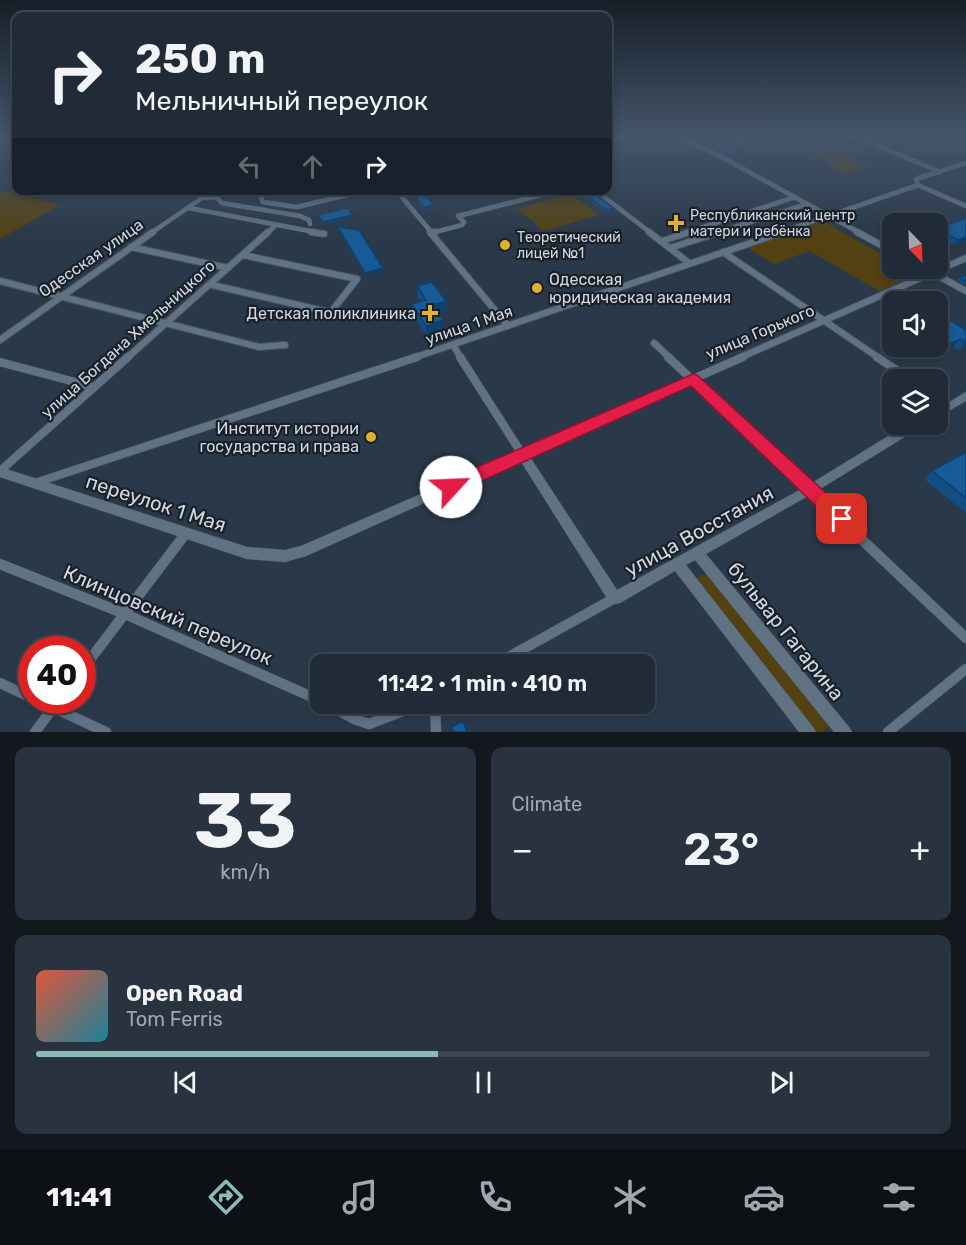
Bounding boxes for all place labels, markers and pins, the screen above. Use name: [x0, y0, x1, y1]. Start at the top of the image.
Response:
place label: Республиканский центр матери и ребёнка: [690, 207, 855, 240]
marker: Республиканский центр матери и ребёнка: [667, 214, 685, 232]
place label: Теоретический лицей №1: [517, 229, 621, 262]
marker: Теоретический лицей №1: [498, 238, 512, 252]
place label: Одесская юридическая академия: [549, 270, 731, 307]
marker: Одесская юридическая академия: [530, 281, 544, 295]
place label: Детская поликлиника: [247, 304, 416, 323]
marker: Детская поликлиника: [421, 304, 439, 322]
place label: Институт истории государства и права: [199, 419, 359, 456]
marker: Институт истории государства и права: [364, 430, 378, 444]
pin: [816, 493, 867, 544]

